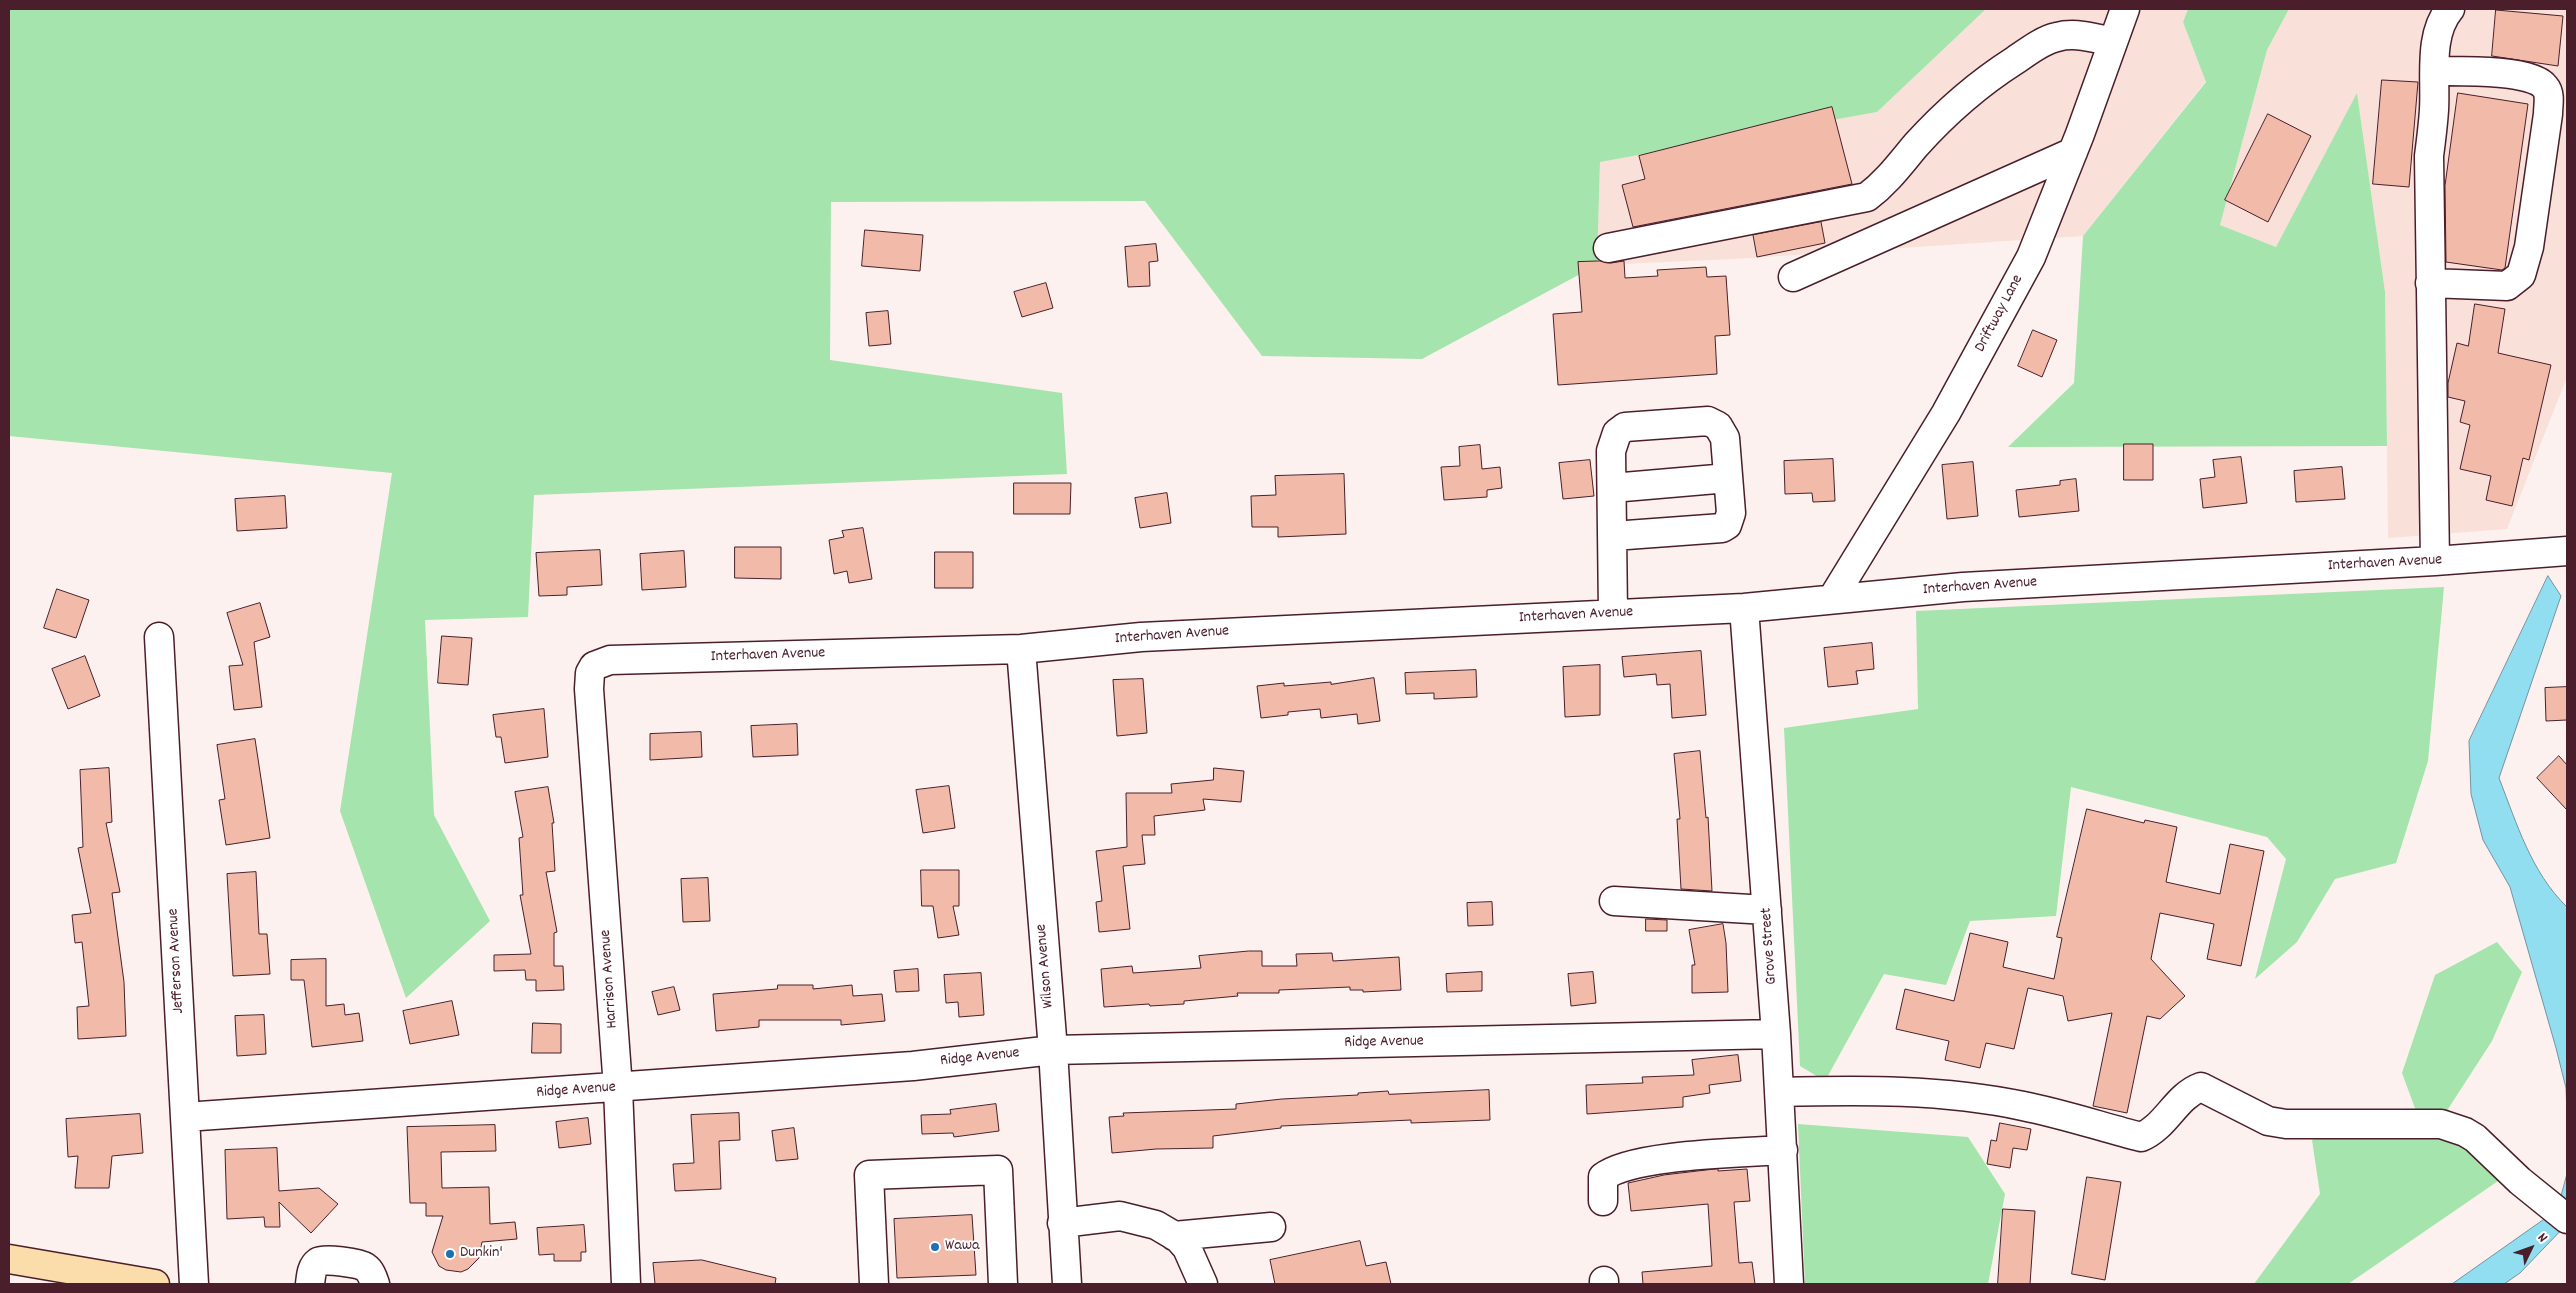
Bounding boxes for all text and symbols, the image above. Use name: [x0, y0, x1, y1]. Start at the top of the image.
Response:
street label: Driftway Lane: [1972, 272, 2028, 356]
street label: Interhaven Avenue: [2327, 551, 2443, 577]
street label: Interhaven Avenue: [1922, 573, 2038, 601]
street label: Interhaven Avenue: [1518, 603, 1634, 629]
street label: Interhaven Avenue: [1114, 622, 1230, 650]
street label: Interhaven Avenue: [710, 644, 826, 668]
street label: Grove Street: [1758, 907, 1782, 985]
street label: Jefferson Avenue: [165, 908, 189, 1014]
street label: Wilson Avenue: [1033, 923, 1059, 1009]
street label: Harrison Avenue: [597, 929, 623, 1029]
street label: Ridge Avenue: [1344, 1033, 1424, 1053]
street label: Ridge Avenue: [939, 1044, 1021, 1072]
street label: Ridge Avenue: [536, 1079, 616, 1103]
north arrow: [2506, 1223, 2556, 1273]
text: N: [2532, 1229, 2552, 1247]
place label: Wawa: [945, 1237, 979, 1257]
marker: Wawa: [929, 1241, 941, 1253]
place label: Dunkin': [460, 1244, 503, 1264]
marker: Dunkin': [444, 1248, 456, 1260]

